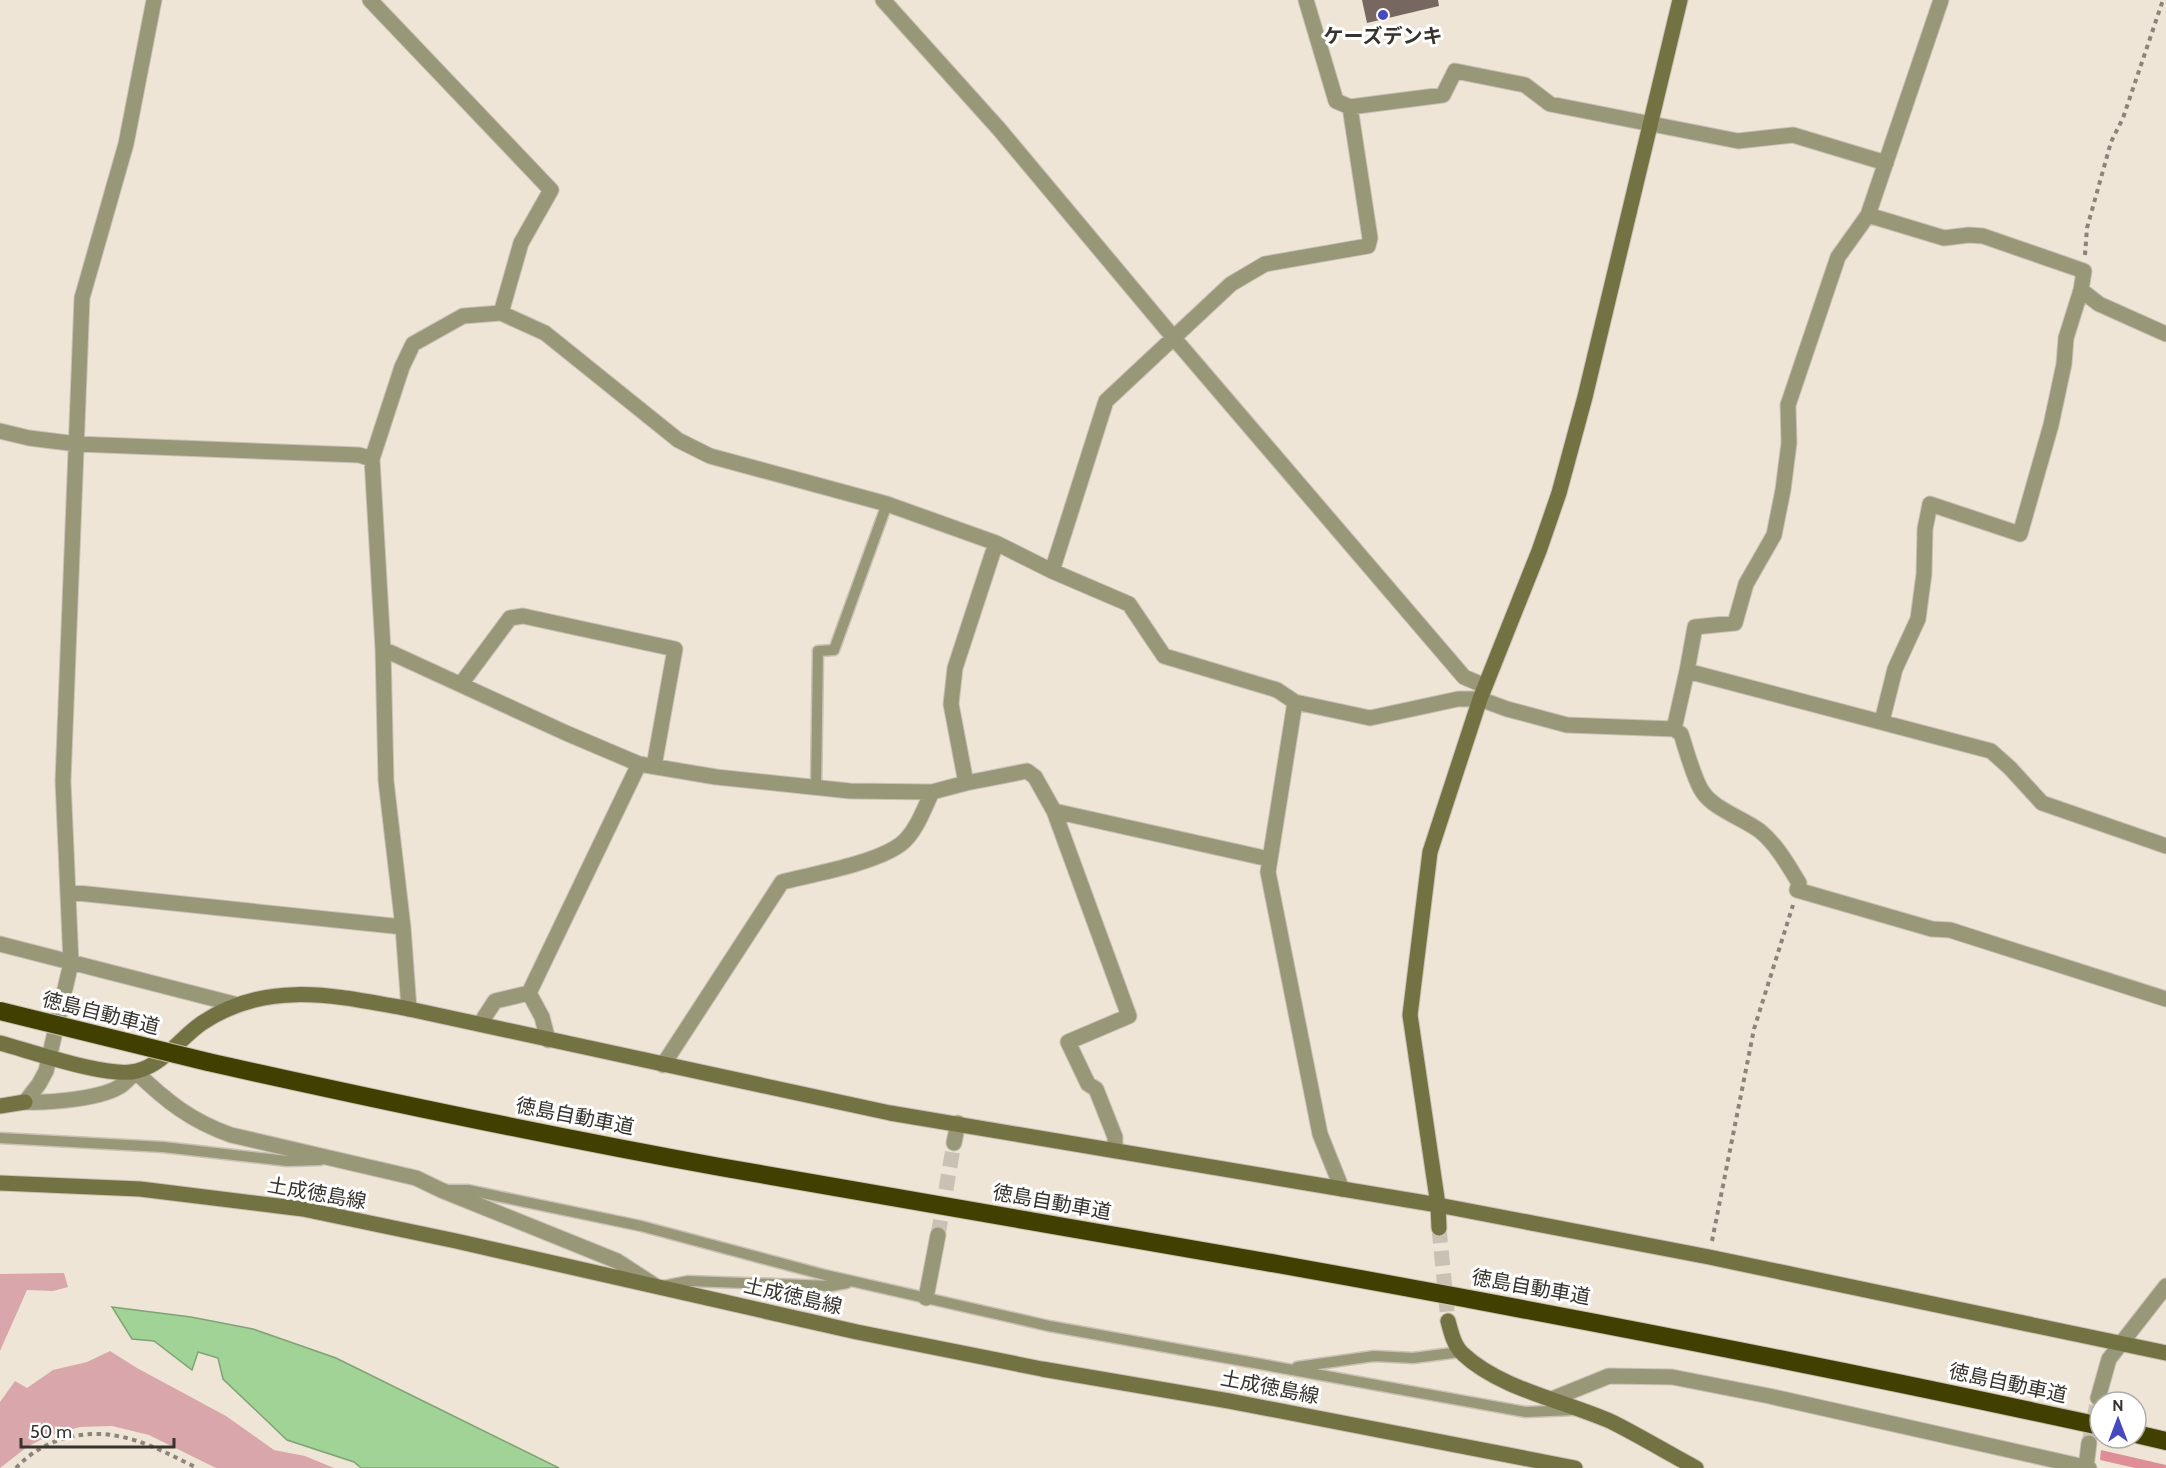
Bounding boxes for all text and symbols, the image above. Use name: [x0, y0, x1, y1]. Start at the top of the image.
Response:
marker: ケーズデンキ: [1376, 8, 1390, 22]
place label: ケーズデンキ: [1324, 24, 1443, 48]
street label: 徳島自動車道: [40, 987, 162, 1039]
street label: 徳島自動車道: [514, 1093, 636, 1139]
street label: 土成徳島線: [266, 1172, 368, 1214]
street label: 徳島自動車道: [991, 1180, 1113, 1224]
street label: 徳島自動車道: [1470, 1265, 1592, 1309]
street label: 土成徳島線: [742, 1273, 844, 1319]
street label: 徳島自動車道: [1947, 1359, 2069, 1407]
street label: 土成徳島線: [1219, 1366, 1321, 1408]
north arrow: [2088, 1390, 2148, 1450]
text: N: [2112, 1396, 2124, 1415]
scale bar: [21, 1411, 174, 1449]
text: 50 m: [30, 1421, 72, 1443]

